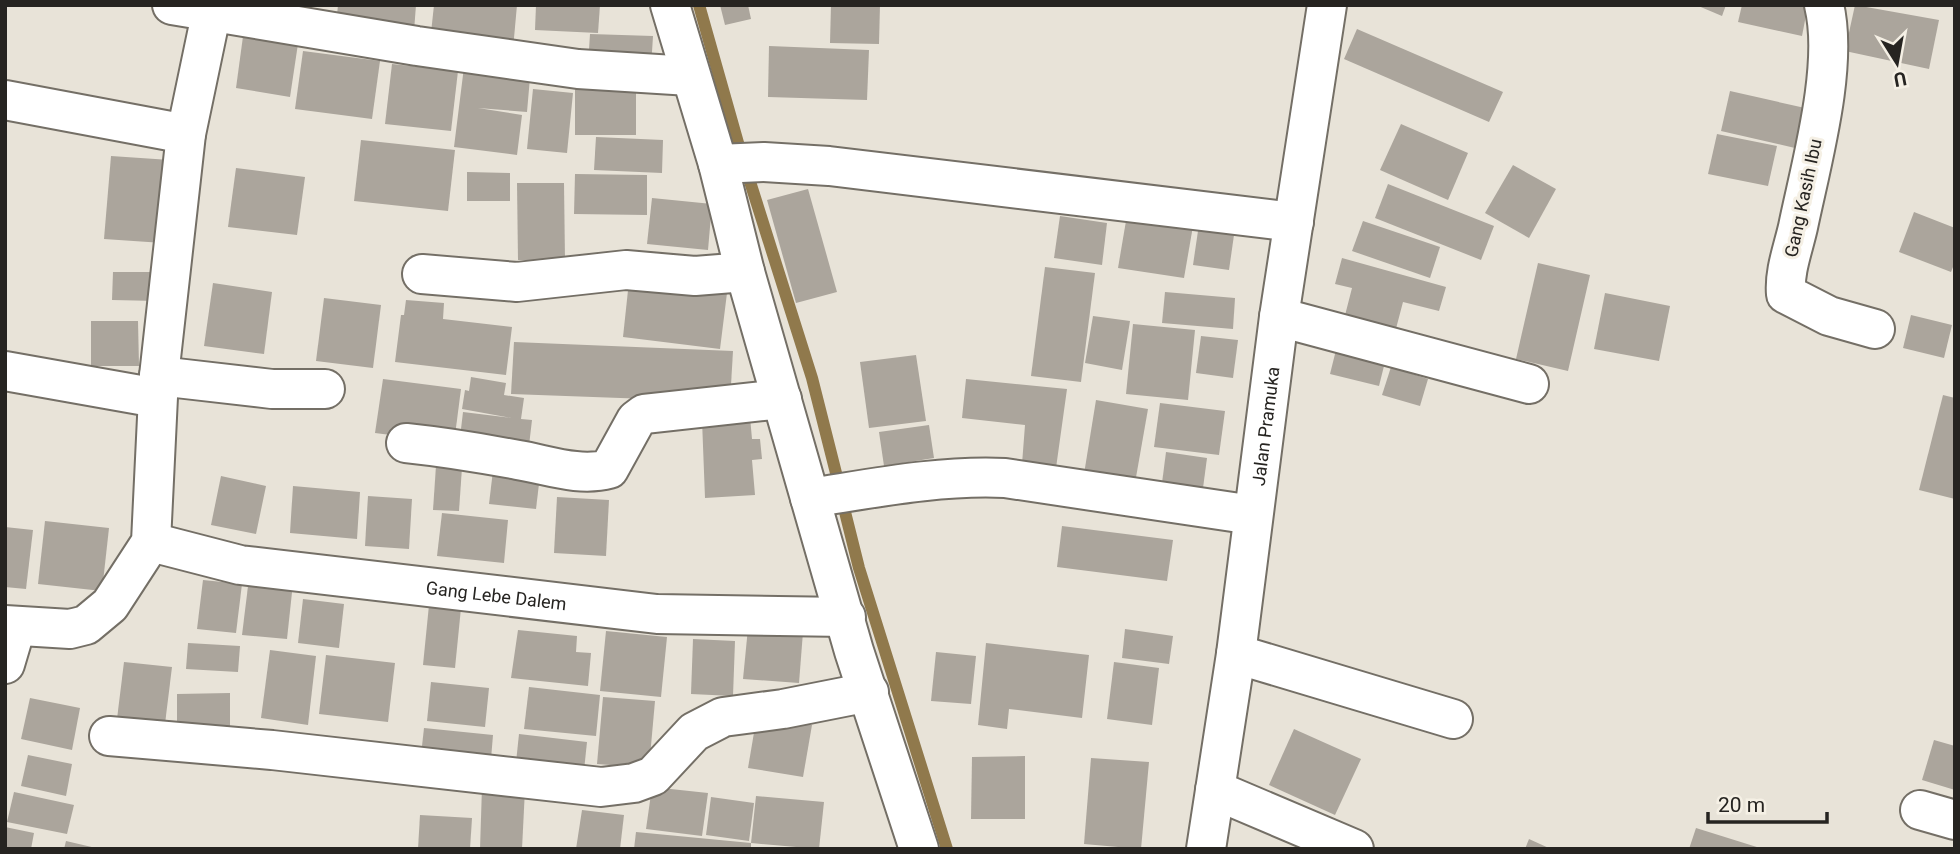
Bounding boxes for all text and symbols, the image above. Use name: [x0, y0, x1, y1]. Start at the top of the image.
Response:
north arrow: [1862, 28, 1932, 98]
text: U: [1892, 67, 1908, 92]
street label: Gang Kasih Ibu: [1780, 137, 1826, 259]
street label: Jalan Pramuka: [1247, 365, 1283, 487]
street label: Gang Lebe Dalem: [425, 576, 568, 614]
scale bar: [1708, 780, 1827, 824]
text: 20 m: [1718, 793, 1765, 817]

